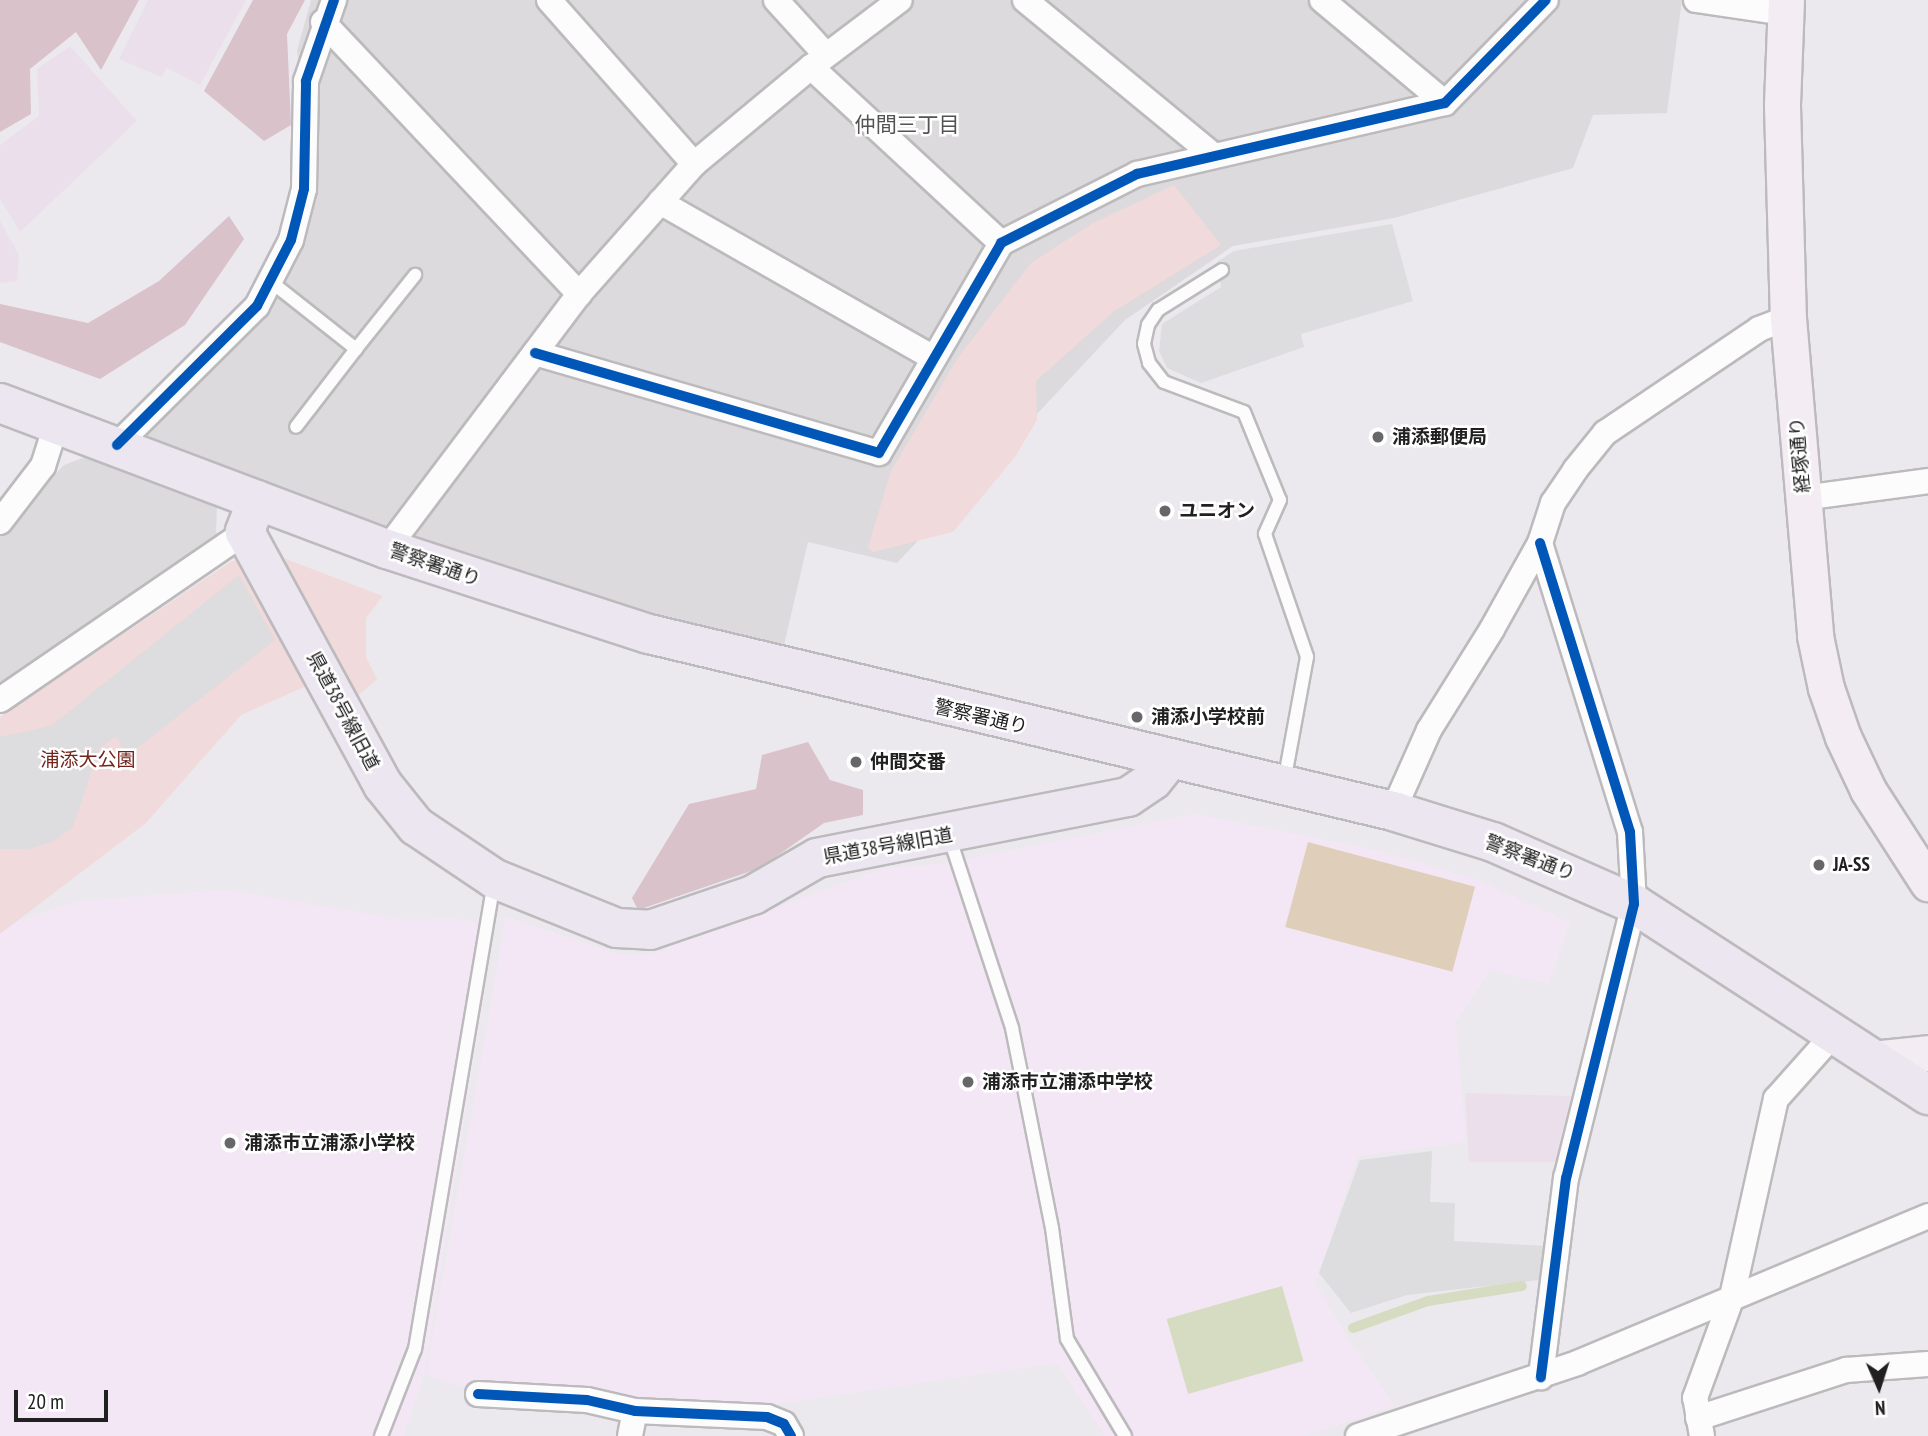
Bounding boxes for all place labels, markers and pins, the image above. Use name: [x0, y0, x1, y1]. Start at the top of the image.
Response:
place label: 浦添郵便局: [1392, 426, 1487, 448]
marker: 浦添郵便局: [1370, 429, 1386, 445]
place label: ユニオン: [1179, 500, 1255, 522]
marker: ユニオン: [1157, 503, 1173, 519]
place label: 浦添小学校前: [1151, 706, 1265, 728]
marker: 浦添小学校前: [1129, 709, 1145, 725]
place label: 仲間交番: [870, 751, 946, 773]
marker: 仲間交番: [848, 754, 864, 770]
place label: JA-SS: [1833, 854, 1870, 876]
marker: JA-SS: [1811, 857, 1827, 873]
place label: 浦添市立浦添中学校: [982, 1071, 1153, 1093]
marker: 浦添市立浦添中学校: [960, 1074, 976, 1090]
place label: 浦添市立浦添小学校: [244, 1132, 415, 1154]
marker: 浦添市立浦添小学校: [222, 1135, 238, 1151]

